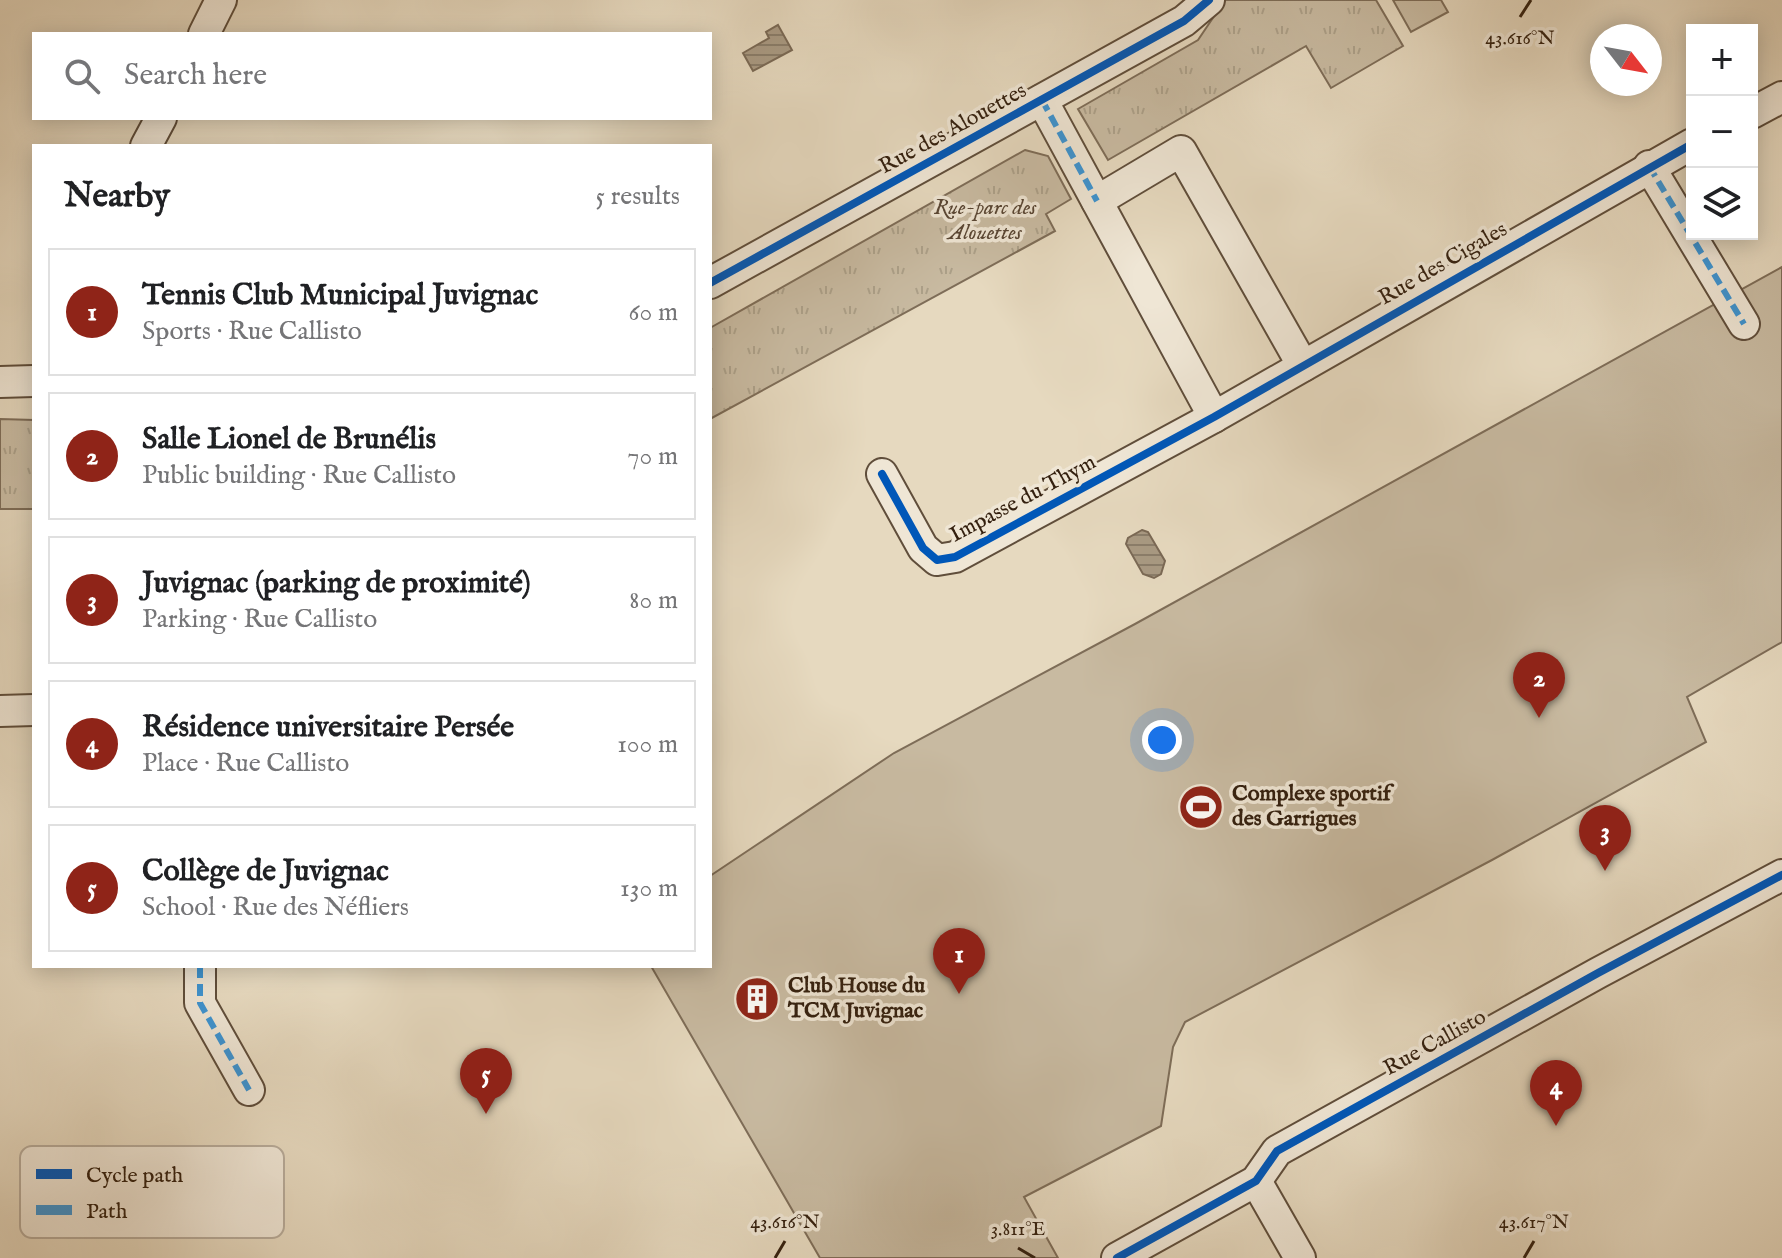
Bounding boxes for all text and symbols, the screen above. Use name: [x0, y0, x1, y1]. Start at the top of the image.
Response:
north arrow: [1590, 24, 1662, 96]
map controls: [1686, 24, 1758, 240]
button: +: [1686, 24, 1758, 96]
text: 43.616°N: [1485, 26, 1555, 51]
search box: [32, 32, 712, 120]
icon: search: [60, 54, 104, 98]
text: Search here: [124, 57, 267, 95]
street label: Rue des Alouettes: [874, 77, 1032, 181]
button: −: [1686, 96, 1758, 168]
button: layers: [1686, 168, 1758, 240]
text: Nearby: [64, 175, 170, 218]
text: 5 results: [596, 180, 680, 213]
park label: Rue-parc des Alouettes: [934, 194, 1037, 247]
street label: Rue des Cigales: [1374, 216, 1512, 312]
text: Tennis Club Municipal Juvignac: [142, 277, 538, 315]
text: 1: [87, 296, 97, 329]
text: 60 m: [629, 296, 678, 329]
text: Sports · Rue Callisto: [142, 315, 362, 348]
text: Salle Lionel de Brunélis: [142, 421, 436, 459]
text: 2: [86, 440, 98, 473]
text: 70 m: [627, 440, 678, 473]
street label: Impasse du Thym: [945, 449, 1101, 549]
text: Public building · Rue Callisto: [142, 459, 456, 492]
text: Juvignac (parking de proximité): [142, 565, 531, 603]
text: 3: [87, 584, 97, 617]
text: 80 m: [629, 584, 678, 617]
text: Parking · Rue Callisto: [142, 603, 377, 636]
pin: 2: [1513, 652, 1565, 718]
text: Résidence universitaire Persée: [142, 709, 514, 747]
your location: [1142, 720, 1182, 760]
text: 4: [86, 728, 98, 761]
text: 100 m: [617, 728, 678, 761]
text: Place · Rue Callisto: [142, 747, 349, 780]
place label: Complexe sportif des Garrigues: [1232, 780, 1395, 833]
sports icon: Complexe sportif des Garrigues: [1177, 783, 1225, 831]
pin: 3: [1579, 805, 1631, 871]
text: Collège de Juvignac: [142, 853, 389, 891]
text: 5: [87, 872, 97, 905]
text: 130 m: [620, 872, 678, 905]
text: School · Rue des Néfliers: [142, 891, 409, 924]
pin: 1: [933, 928, 985, 994]
place label: Club House du TCM Juvignac: [787, 972, 926, 1025]
building icon: Club House du TCM Juvignac: [733, 975, 781, 1023]
street label: Rue Callisto: [1379, 1003, 1491, 1083]
pin: 5: [460, 1048, 512, 1114]
pin: 4: [1530, 1060, 1582, 1126]
legend: [20, 1146, 284, 1238]
text: Cycle path: [86, 1162, 183, 1190]
text: Path: [86, 1198, 128, 1226]
text: 43.616°N: [750, 1210, 820, 1235]
text: 43.617°N: [1499, 1210, 1569, 1235]
text: 3.811°E: [991, 1217, 1045, 1242]

